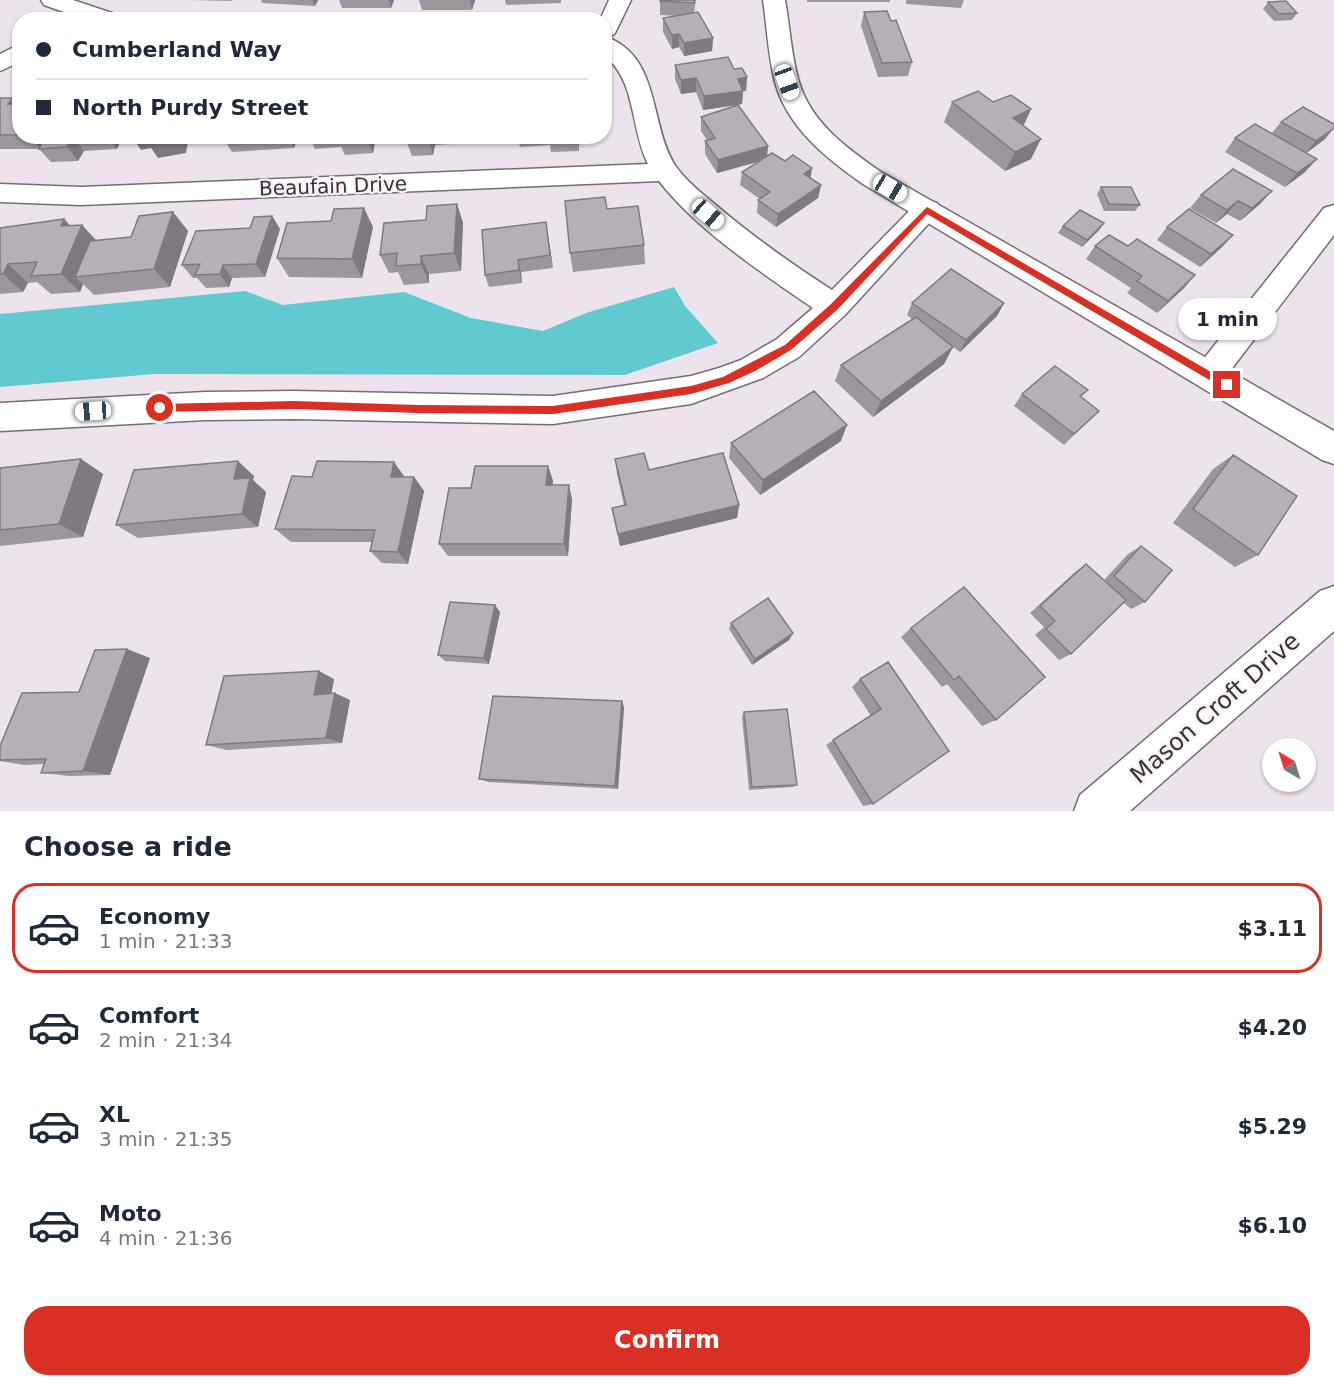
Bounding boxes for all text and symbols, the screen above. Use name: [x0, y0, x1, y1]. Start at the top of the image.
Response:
text: Cumberland Way: [72, 37, 282, 62]
car: [772, 62, 802, 102]
text: North Purdy Street: [72, 95, 308, 120]
street label: Beaufain Drive: [259, 171, 407, 201]
car: [870, 171, 910, 205]
car: [689, 195, 727, 233]
callout: 1 min: [1178, 298, 1276, 340]
text: 1 min: [1196, 307, 1259, 331]
route end: [1213, 371, 1240, 398]
route start: [146, 394, 173, 421]
car: [74, 401, 112, 421]
street label: Mason Croft Drive: [1125, 627, 1305, 789]
north arrow: [1262, 738, 1316, 792]
map controls: [1262, 738, 1316, 792]
text: Choose a ride: [24, 831, 232, 862]
icon: car: [27, 901, 81, 955]
text: Economy: [99, 904, 210, 929]
text: $3.11: [1237, 916, 1307, 941]
text: 1 min · 21:33: [99, 929, 233, 953]
icon: car: [27, 1000, 81, 1054]
text: Comfort: [99, 1003, 199, 1028]
text: $4.20: [1237, 1015, 1307, 1040]
text: 2 min · 21:34: [99, 1028, 233, 1052]
icon: car: [27, 1099, 81, 1153]
text: XL: [99, 1102, 130, 1127]
text: $5.29: [1237, 1114, 1307, 1139]
text: 3 min · 21:35: [99, 1127, 233, 1151]
icon: car: [27, 1198, 81, 1252]
text: Moto: [99, 1201, 162, 1226]
text: $6.10: [1237, 1213, 1307, 1238]
text: 4 min · 21:36: [99, 1226, 233, 1250]
button: Confirm: [24, 1306, 1310, 1375]

